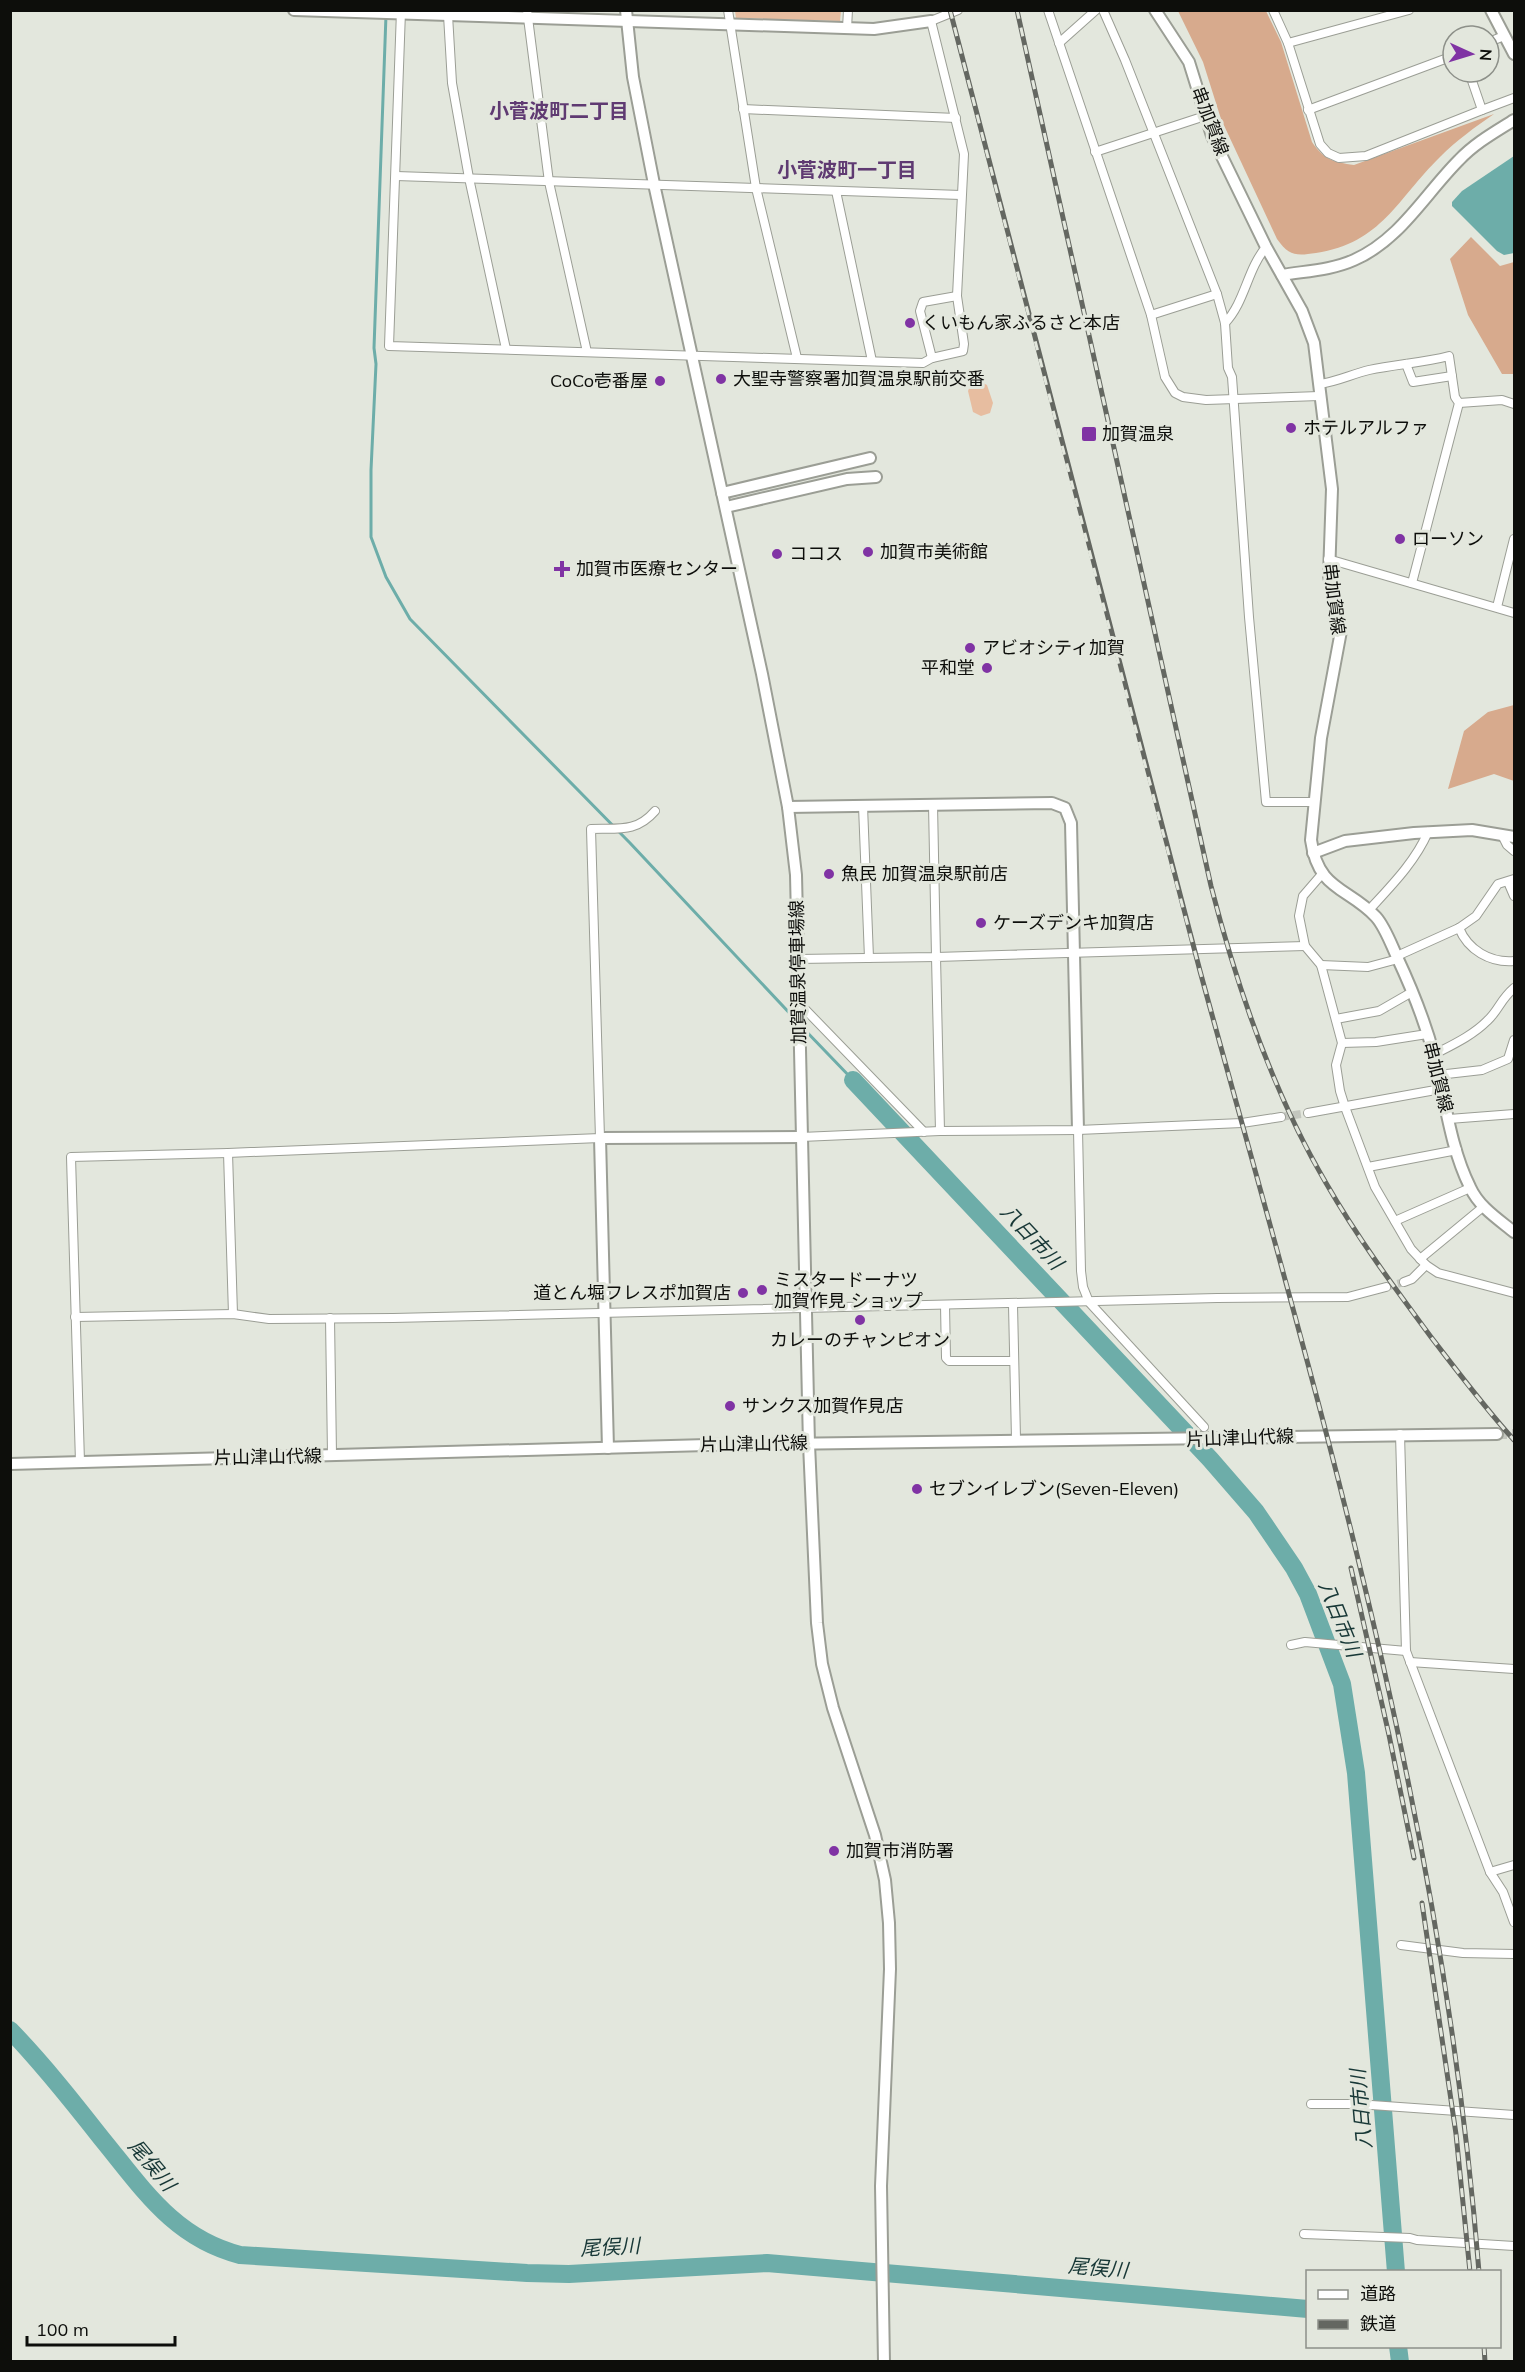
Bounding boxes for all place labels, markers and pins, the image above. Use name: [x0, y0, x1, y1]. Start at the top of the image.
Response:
place label: くいもん家ふるさと本店: [922, 311, 1120, 334]
marker: くいもん家ふるさと本店: [903, 316, 917, 330]
place label: 大聖寺警察署加賀温泉駅前交番: [733, 367, 985, 390]
place label: CoCo壱番屋: [550, 369, 648, 392]
marker: 大聖寺警察署加賀温泉駅前交番: [714, 372, 728, 386]
marker: CoCo壱番屋: [653, 374, 667, 388]
place label: ホテルアルファ: [1303, 416, 1429, 439]
marker: ホテルアルファ: [1284, 421, 1298, 435]
place label: 加賀温泉: [1102, 422, 1174, 445]
marker: 加賀温泉: [1080, 425, 1098, 443]
place label: ローソン: [1412, 527, 1484, 550]
marker: ローソン: [1393, 532, 1407, 546]
place label: 加賀市美術館: [880, 540, 988, 563]
place label: ココス: [789, 542, 843, 565]
marker: 加賀市美術館: [861, 545, 875, 559]
marker: ココス: [770, 547, 784, 561]
place label: 加賀市医療センター: [576, 557, 738, 580]
marker: 加賀市医療センター: [553, 560, 571, 578]
place label: アビオシティ加賀: [982, 636, 1125, 659]
marker: アビオシティ加賀: [963, 641, 977, 655]
place label: 平和堂: [921, 656, 975, 679]
marker: 平和堂: [980, 661, 994, 675]
place label: 魚民 加賀温泉駅前店: [841, 862, 1008, 885]
marker: 魚民 加賀温泉駅前店: [822, 867, 836, 881]
place label: ケーズデンキ加賀店: [993, 911, 1154, 934]
marker: ケーズデンキ加賀店: [974, 916, 988, 930]
place label: ミスタードーナツ 加賀作見 ショップ: [774, 1268, 923, 1312]
place label: 道とん堀フレスポ加賀店: [533, 1281, 731, 1304]
marker: ミスタードーナツ 加賀作見 ショップ: [755, 1283, 769, 1297]
marker: 道とん堀フレスポ加賀店: [736, 1286, 750, 1300]
marker: カレーのチャンピオン: [853, 1313, 867, 1327]
place label: カレーのチャンピオン: [770, 1328, 950, 1351]
place label: サンクス加賀作見店: [742, 1394, 903, 1417]
marker: サンクス加賀作見店: [723, 1399, 737, 1413]
place label: セブンイレブン(Seven-Eleven): [929, 1477, 1179, 1500]
marker: セブンイレブン(Seven-Eleven): [910, 1482, 924, 1496]
place label: 加賀市消防署: [846, 1839, 954, 1862]
marker: 加賀市消防署: [827, 1844, 841, 1858]

